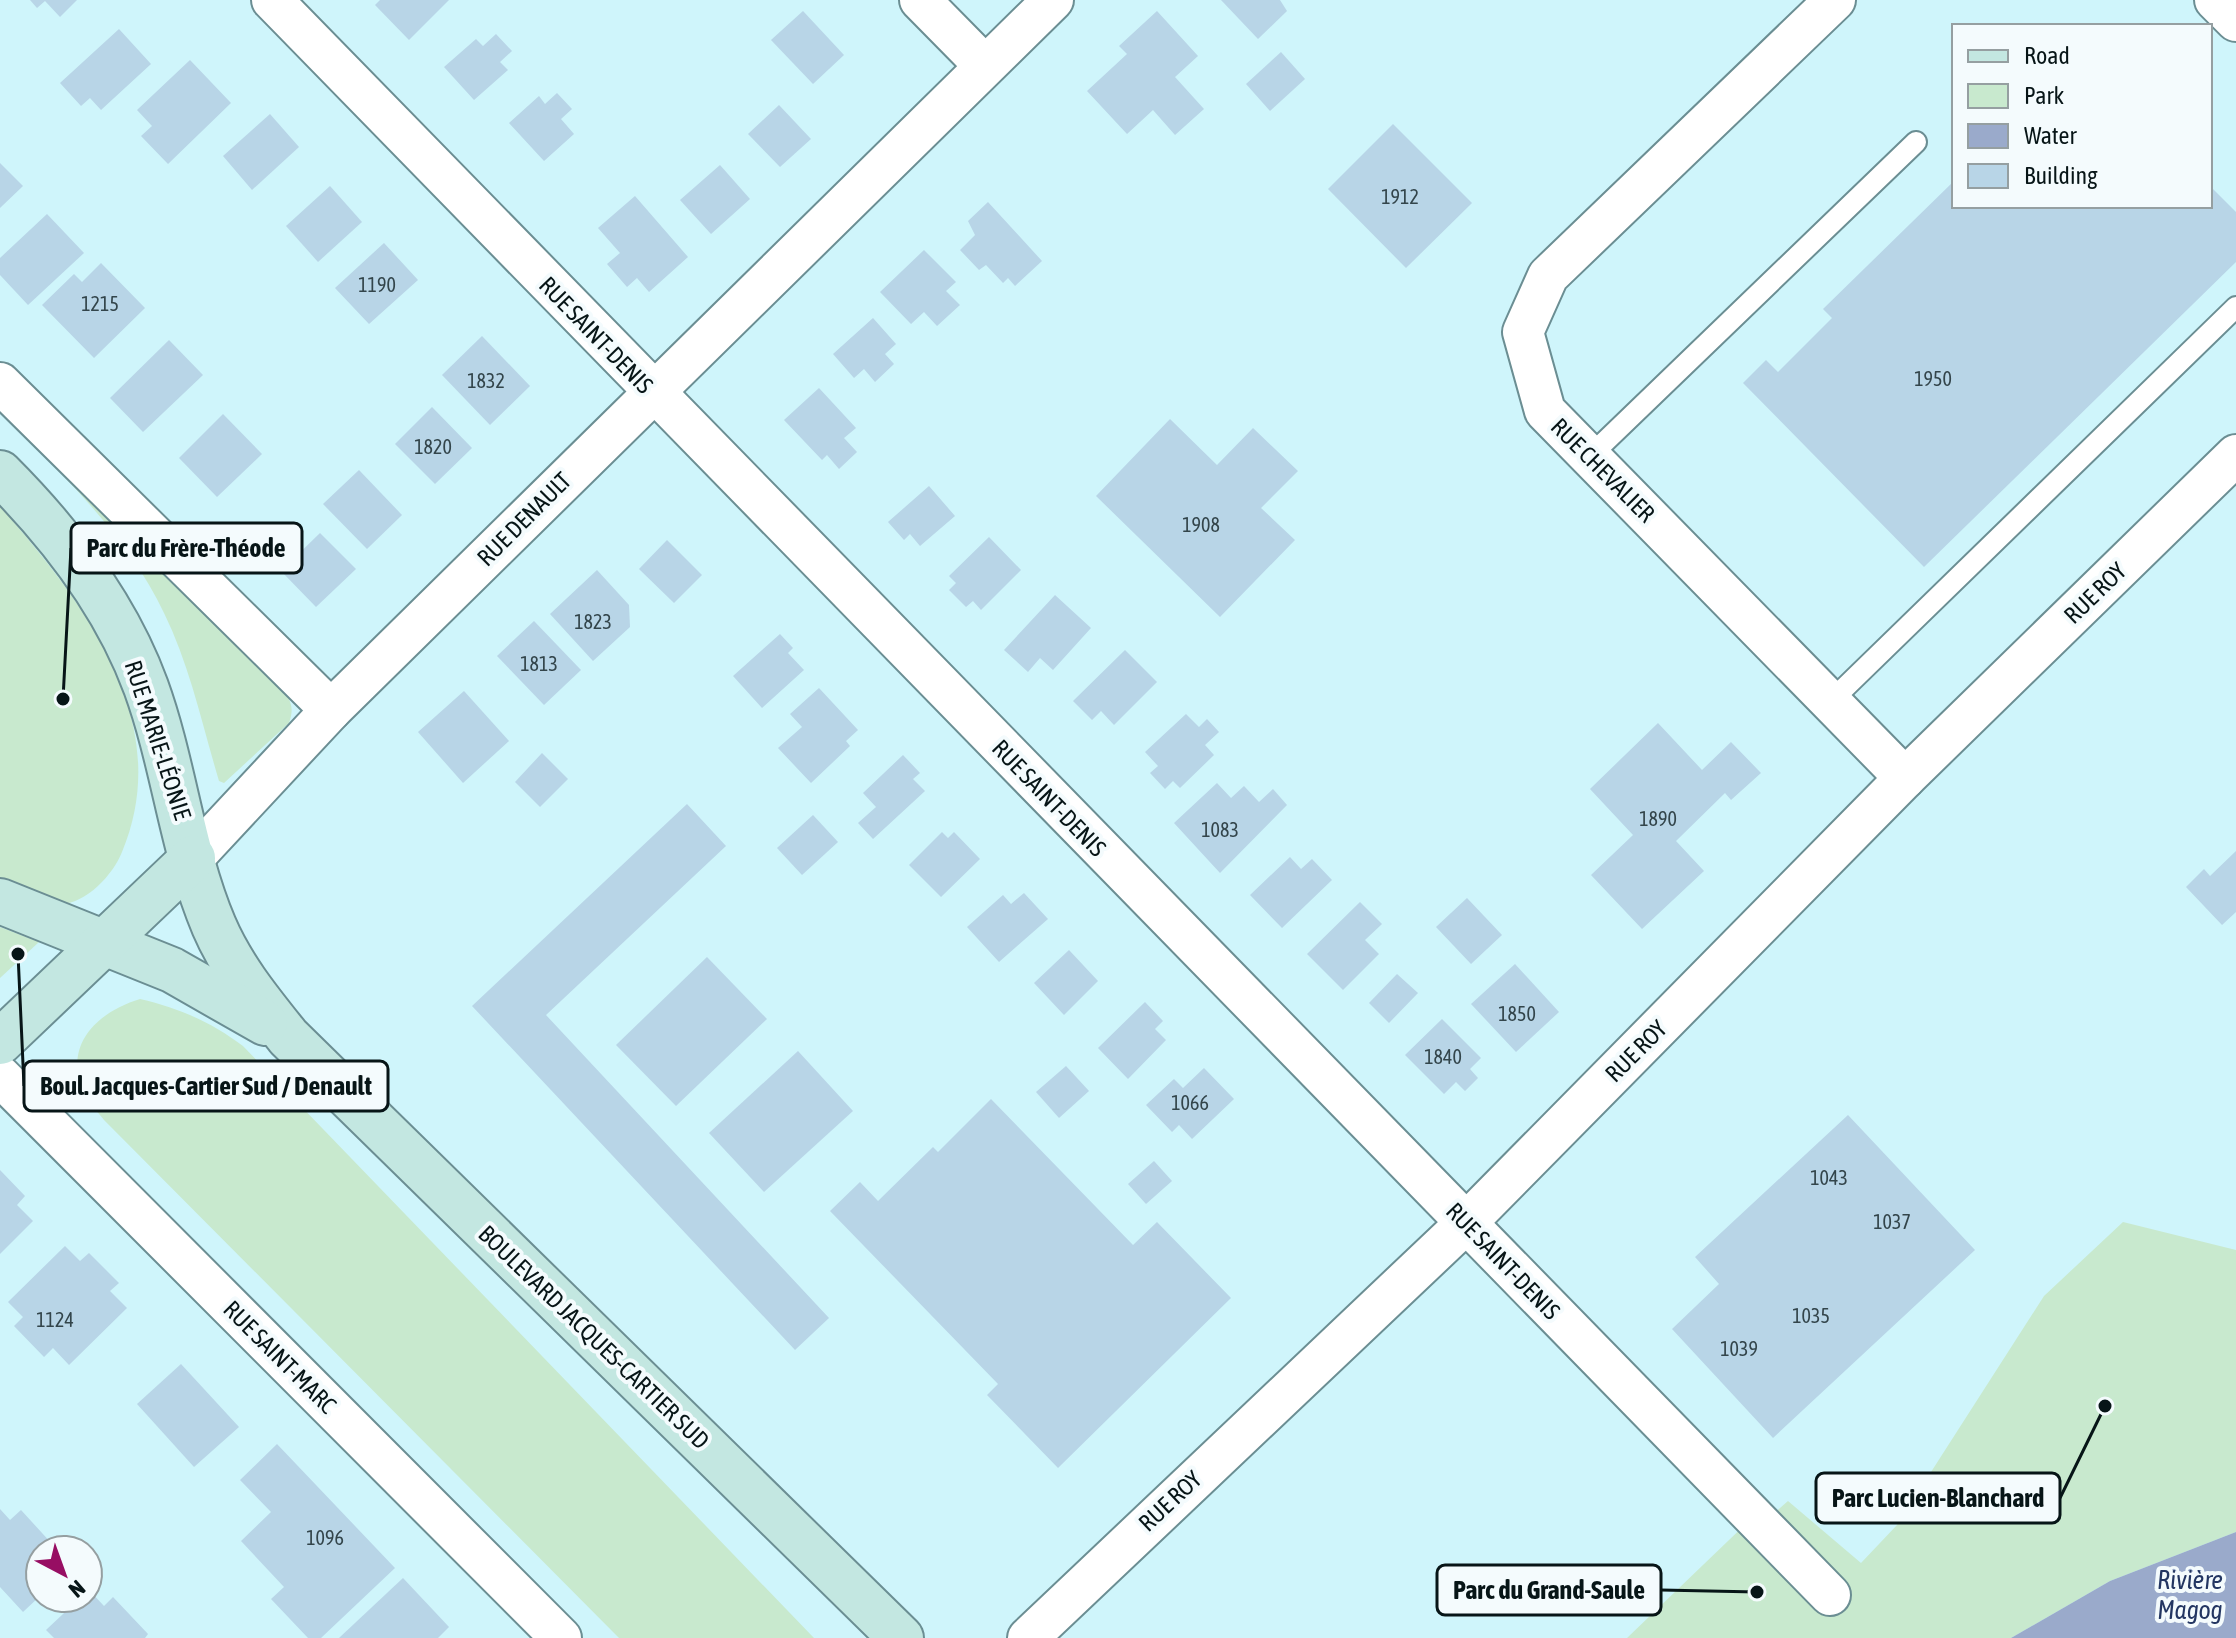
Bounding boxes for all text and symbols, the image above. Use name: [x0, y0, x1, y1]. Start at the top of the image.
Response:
legend: [1952, 24, 2212, 208]
text: Road: [2024, 42, 2070, 69]
text: Park: [2024, 82, 2065, 109]
text: Water: [2024, 122, 2077, 149]
text: Building: [2024, 162, 2098, 189]
house number: 1912: [1381, 185, 1419, 208]
street label: RUE SAINT-DENIS: [534, 271, 658, 399]
house number: 1190: [358, 273, 396, 296]
house number: 1215: [81, 292, 119, 315]
house number: 1950: [1914, 367, 1952, 390]
house number: 1832: [467, 369, 505, 392]
street label: RUE CHEVALIER: [1546, 413, 1660, 527]
house number: 1820: [414, 435, 452, 458]
street label: RUE DENAULT: [472, 466, 577, 571]
house number: 1908: [1182, 513, 1220, 536]
callout: Parc du Frère-Théode: [71, 523, 302, 573]
text: Parc du Frère-Théode: [86, 533, 286, 563]
street label: RUE ROY: [2058, 557, 2132, 629]
house number: 1823: [574, 610, 612, 633]
house number: 1813: [520, 652, 558, 675]
street label: RUE MARIE-LÉONIE: [120, 657, 196, 823]
street label: RUE SAINT-DENIS: [987, 734, 1111, 862]
house number: 1890: [1639, 807, 1677, 830]
house number: 1083: [1201, 818, 1239, 841]
house number: 1850: [1498, 1002, 1536, 1025]
street label: RUE ROY: [1600, 1015, 1672, 1087]
house number: 1840: [1424, 1045, 1462, 1068]
callout: Boul. Jacques-Cartier Sud / Denault: [24, 1061, 388, 1111]
text: Boul. Jacques-Cartier Sud / Denault: [40, 1071, 373, 1101]
house number: 1066: [1171, 1091, 1209, 1114]
house number: 1043: [1810, 1166, 1848, 1189]
street label: RUE SAINT-DENIS: [1441, 1197, 1565, 1325]
house number: 1037: [1873, 1210, 1911, 1233]
street label: BOULEVARD JACQUES-CARTIER SUD: [473, 1220, 715, 1454]
street label: RUE SAINT-MARC: [218, 1295, 342, 1419]
house number: 1035: [1792, 1304, 1830, 1327]
house number: 1124: [36, 1308, 74, 1331]
house number: 1039: [1720, 1337, 1758, 1360]
street label: RUE ROY: [1133, 1465, 1207, 1537]
callout: Parc Lucien-Blanchard: [1816, 1473, 2060, 1523]
text: Parc Lucien-Blanchard: [1832, 1483, 2044, 1513]
house number: 1096: [306, 1526, 344, 1549]
north arrow: [24, 1534, 104, 1614]
callout: Parc du Grand-Saule: [1437, 1565, 1661, 1615]
water label: Rivière Magog: [2157, 1565, 2223, 1625]
text: N: [64, 1575, 91, 1603]
text: Parc du Grand-Saule: [1453, 1575, 1645, 1605]

